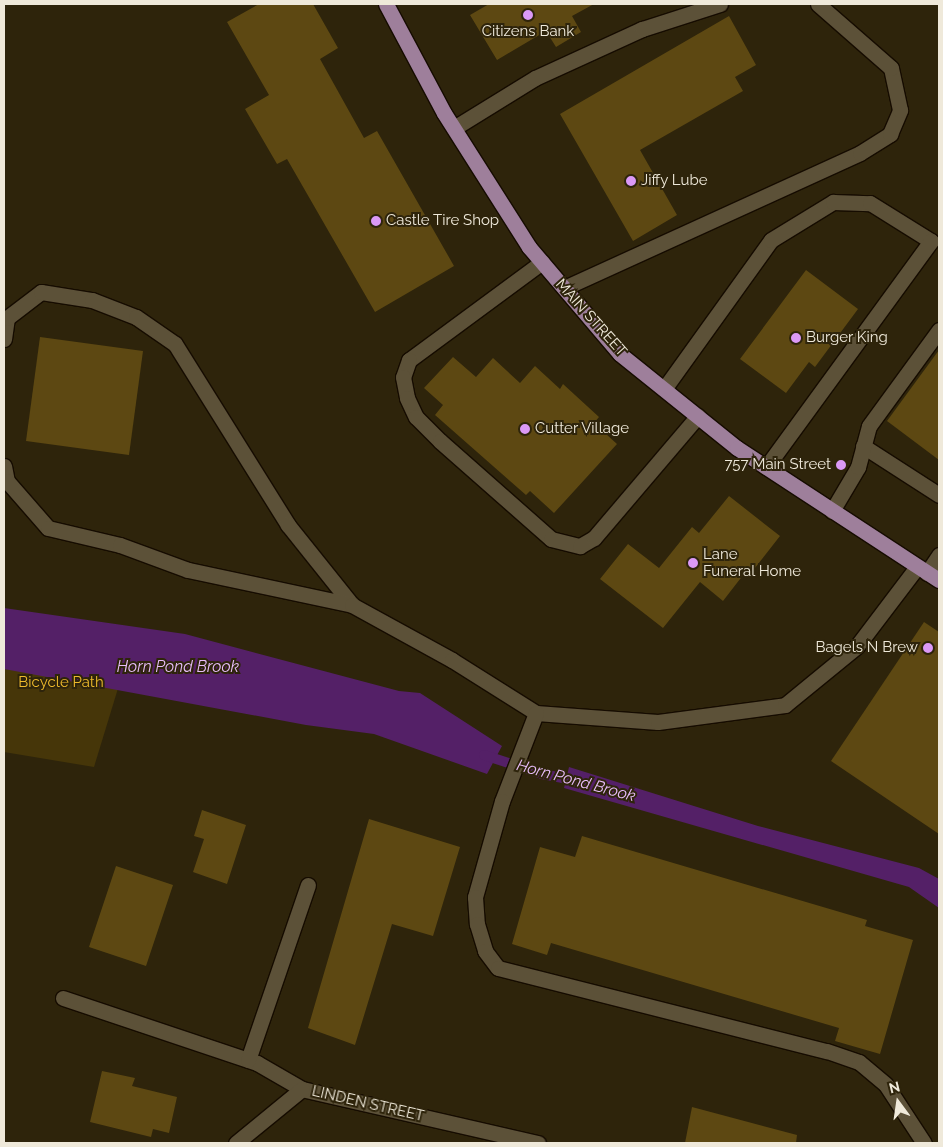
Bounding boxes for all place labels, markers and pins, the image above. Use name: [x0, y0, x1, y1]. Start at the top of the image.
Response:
marker: Citizens Bank: [522, 9, 534, 21]
place label: Citizens Bank: [482, 23, 574, 41]
place label: Jiffy Lube: [641, 172, 708, 190]
marker: Jiffy Lube: [625, 175, 637, 187]
place label: Castle Tire Shop: [386, 212, 500, 230]
marker: Castle Tire Shop: [370, 215, 382, 227]
place label: Burger King: [806, 329, 888, 347]
marker: Burger King: [790, 332, 802, 344]
place label: Cutter Village: [535, 420, 630, 438]
marker: Cutter Village: [519, 423, 531, 435]
place label: 757 Main Street: [725, 456, 831, 474]
marker: 757 Main Street: [835, 459, 847, 471]
place label: Lane Funeral Home: [703, 545, 802, 580]
marker: Lane Funeral Home: [687, 557, 699, 569]
place label: Bagels N Brew: [815, 639, 918, 657]
marker: Bagels N Brew: [922, 642, 934, 654]

